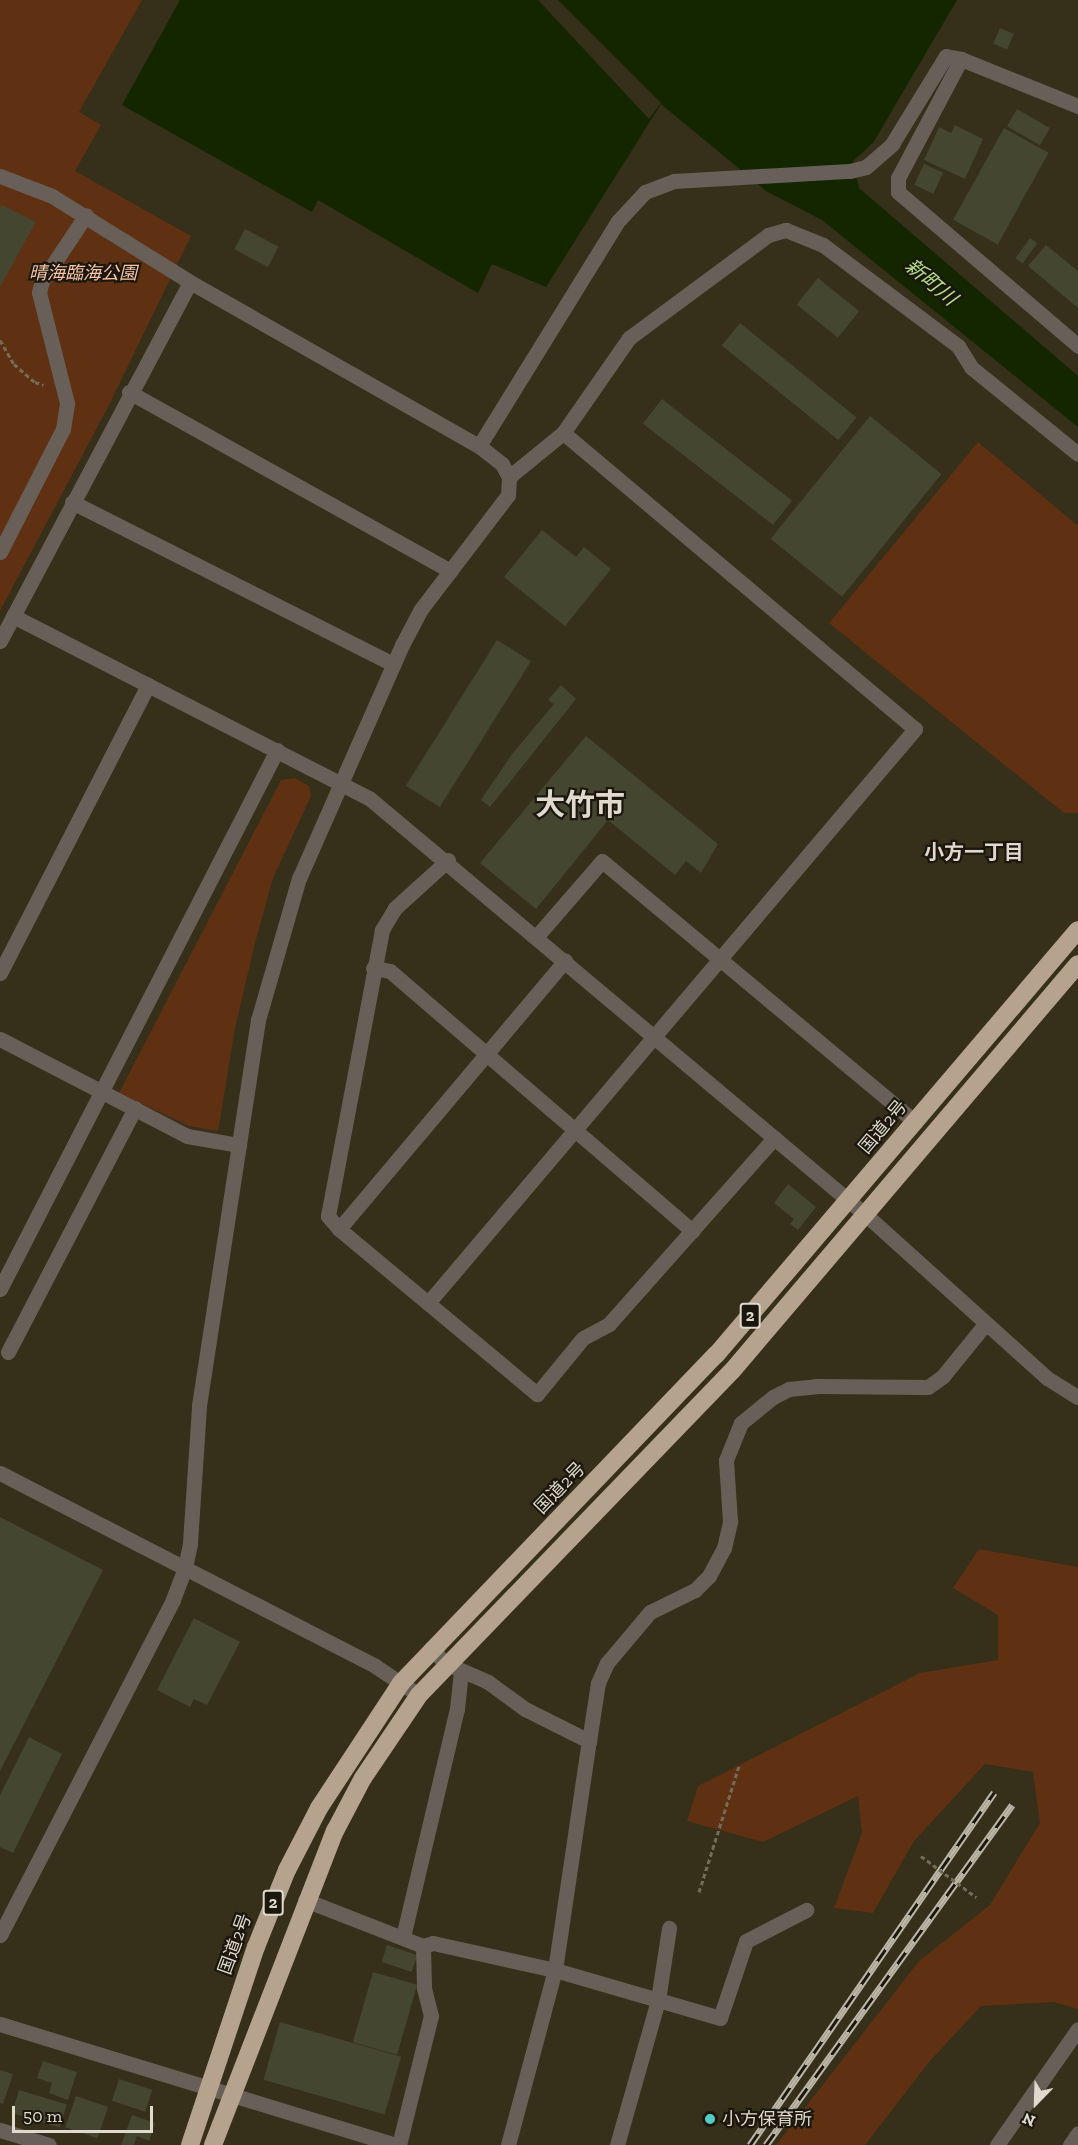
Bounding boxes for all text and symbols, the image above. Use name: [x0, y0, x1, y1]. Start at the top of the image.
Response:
water label: 新町川: [900, 254, 962, 310]
park label: 晴海臨海公園: [29, 262, 137, 284]
district label: 大竹市: [535, 787, 625, 823]
district label: 小方一丁目: [924, 840, 1024, 864]
street label: 国道2号: [854, 1096, 912, 1158]
road number: 2: [740, 1303, 760, 1329]
street label: 国道2号: [530, 1458, 590, 1518]
road number: 2: [262, 1890, 284, 1916]
street label: 国道2号: [214, 1911, 256, 1977]
north arrow: [1006, 2073, 1066, 2133]
scale bar: [15, 2094, 156, 2132]
text: 50 m: [23, 2105, 62, 2127]
place label: 小方保育所: [722, 2108, 812, 2130]
text: N: [1019, 2109, 1038, 2131]
marker: 小方保育所: [703, 2112, 717, 2126]

